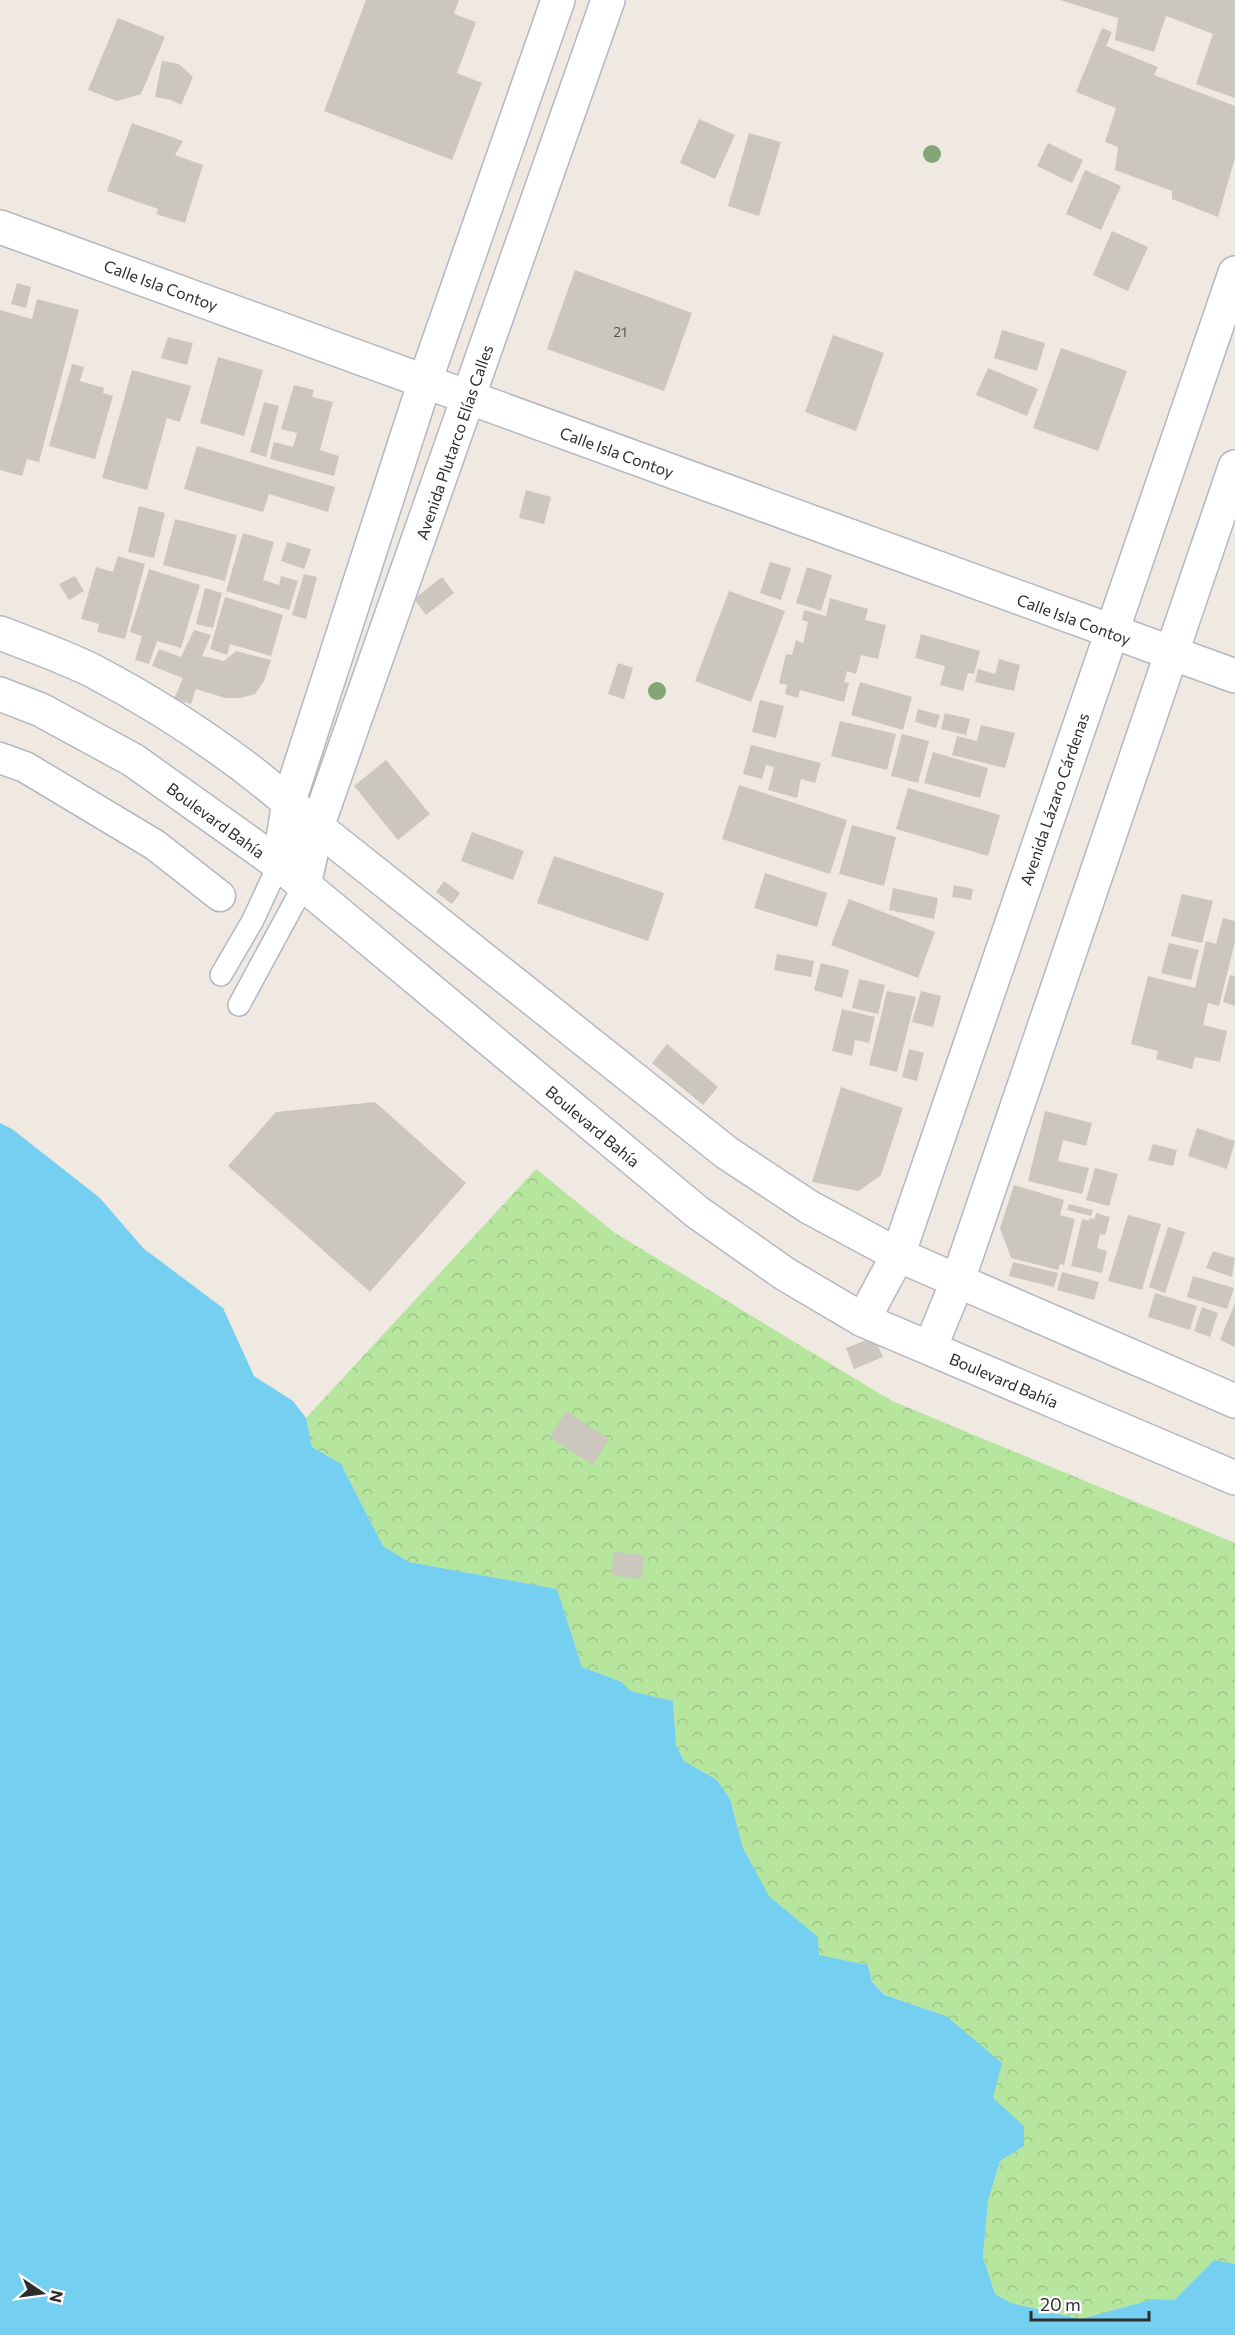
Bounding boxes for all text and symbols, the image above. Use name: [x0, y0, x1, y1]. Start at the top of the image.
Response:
street label: Calle Isla Contoy: [101, 256, 221, 314]
house number: 21: [613, 323, 627, 340]
street label: Avenida Plutarco Elías Calles: [412, 342, 496, 542]
street label: Calle Isla Contoy: [557, 423, 677, 481]
street label: Calle Isla Contoy: [1014, 590, 1134, 648]
street label: Avenida Lázaro Cárdenas: [1016, 710, 1092, 888]
street label: Boulevard Bahía: [163, 778, 269, 862]
street label: Boulevard Bahía: [542, 1081, 644, 1171]
street label: Boulevard Bahía: [947, 1349, 1061, 1411]
north arrow: [12, 2263, 72, 2323]
scale bar: [1031, 2284, 1150, 2322]
text: N: [46, 2289, 68, 2304]
text: 20 m: [1040, 2293, 1081, 2315]

